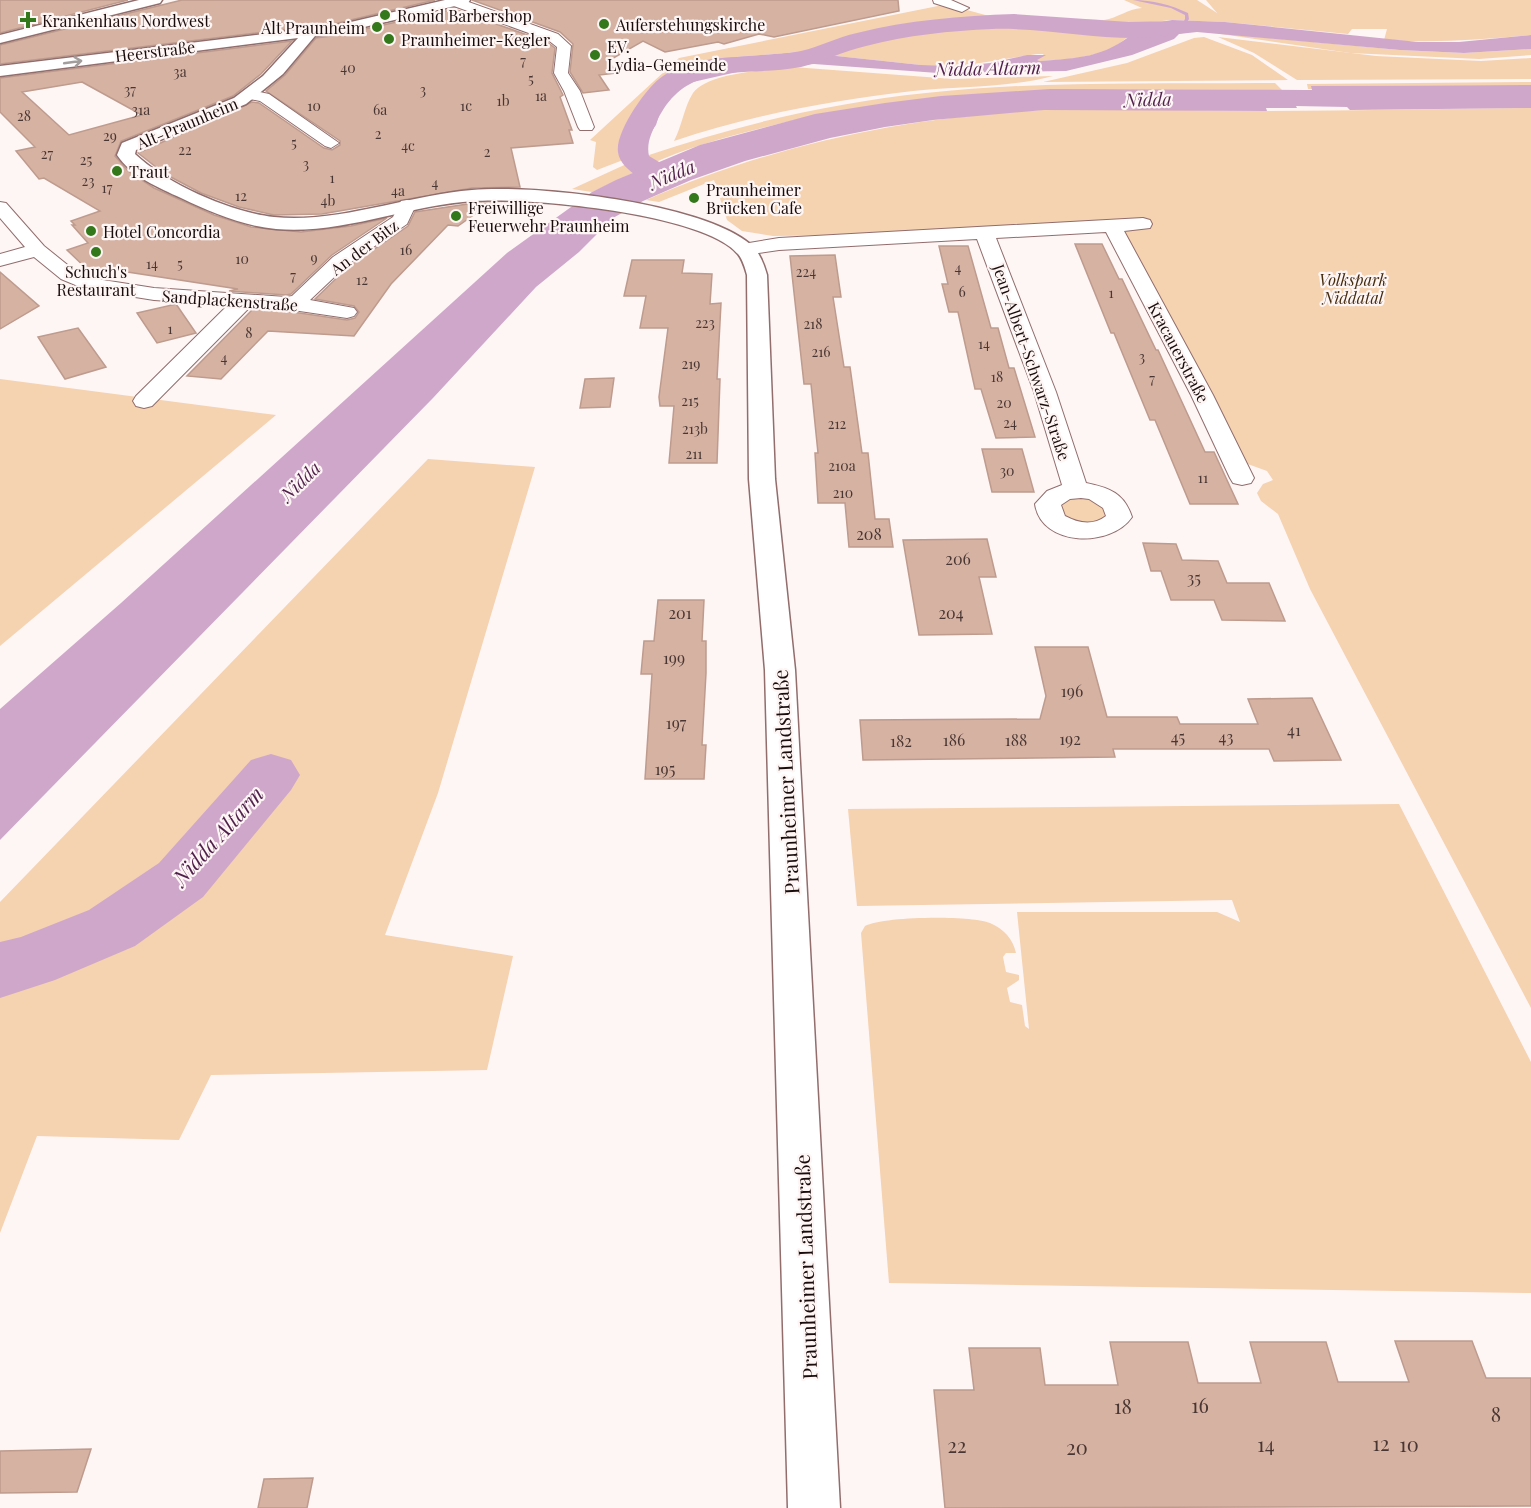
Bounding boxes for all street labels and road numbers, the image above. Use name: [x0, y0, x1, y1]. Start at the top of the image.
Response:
street label: Heerstraße: [114, 36, 196, 66]
street label: Alt-Praunheim: [132, 92, 241, 154]
street label: An der Bitz: [325, 214, 402, 280]
street label: Jean-Albert-Schwarz-Straße: [988, 260, 1075, 463]
street label: Sandplackenstraße: [161, 285, 299, 315]
street label: Kracauerstraße: [1144, 298, 1214, 406]
street label: Praunheimer Landstraße: [766, 669, 804, 895]
street label: Praunheimer Landstraße: [788, 1154, 822, 1380]

